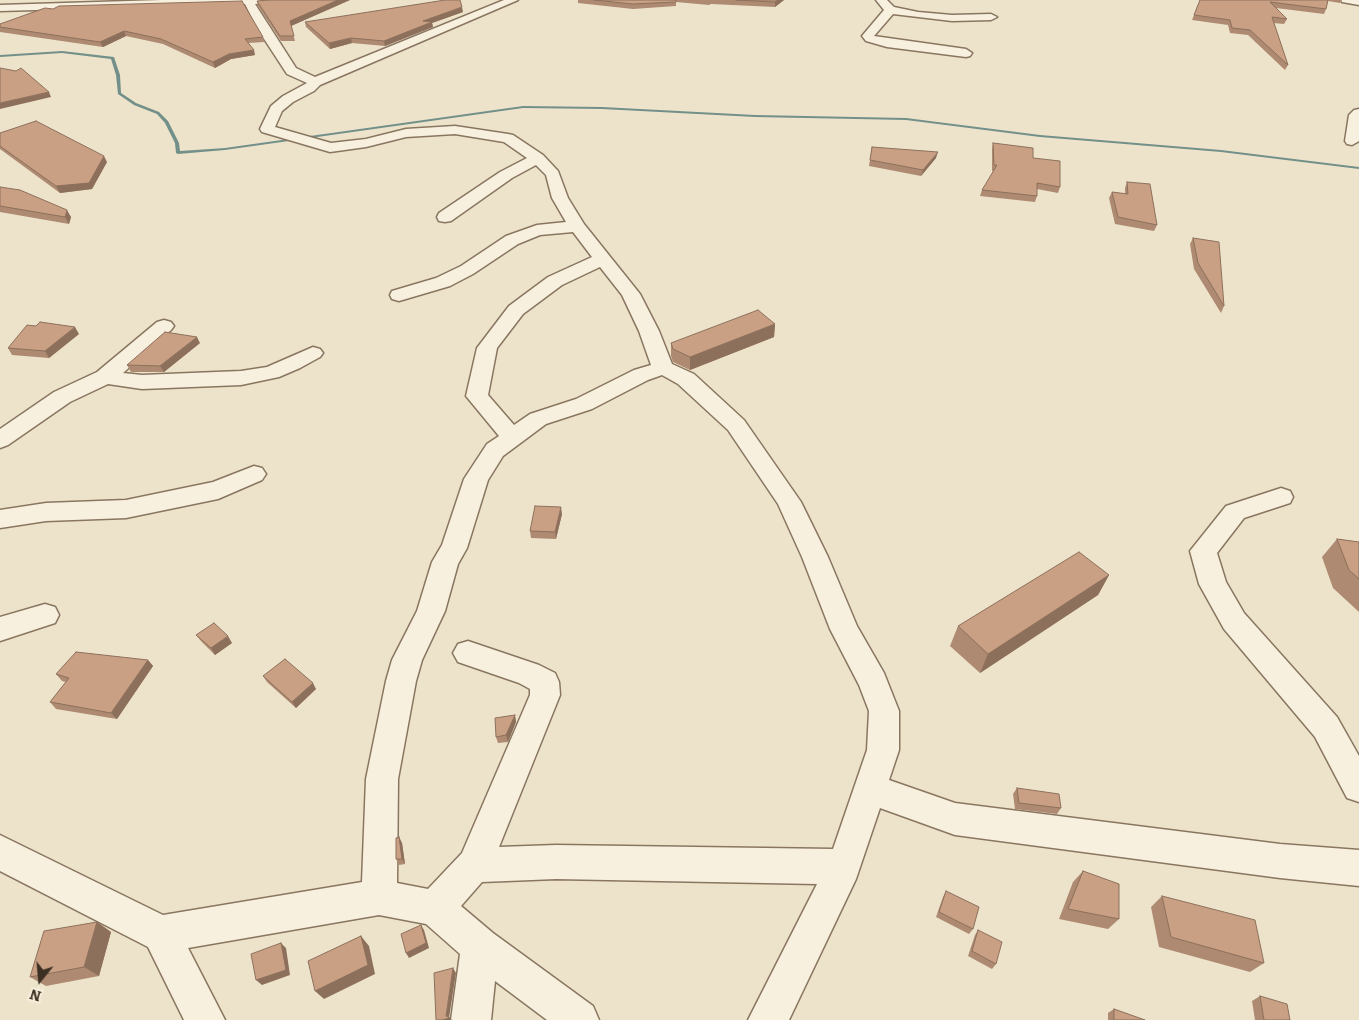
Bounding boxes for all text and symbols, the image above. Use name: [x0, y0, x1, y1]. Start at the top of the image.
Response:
north arrow: [15, 955, 65, 1005]
text: N: [28, 985, 43, 1005]

